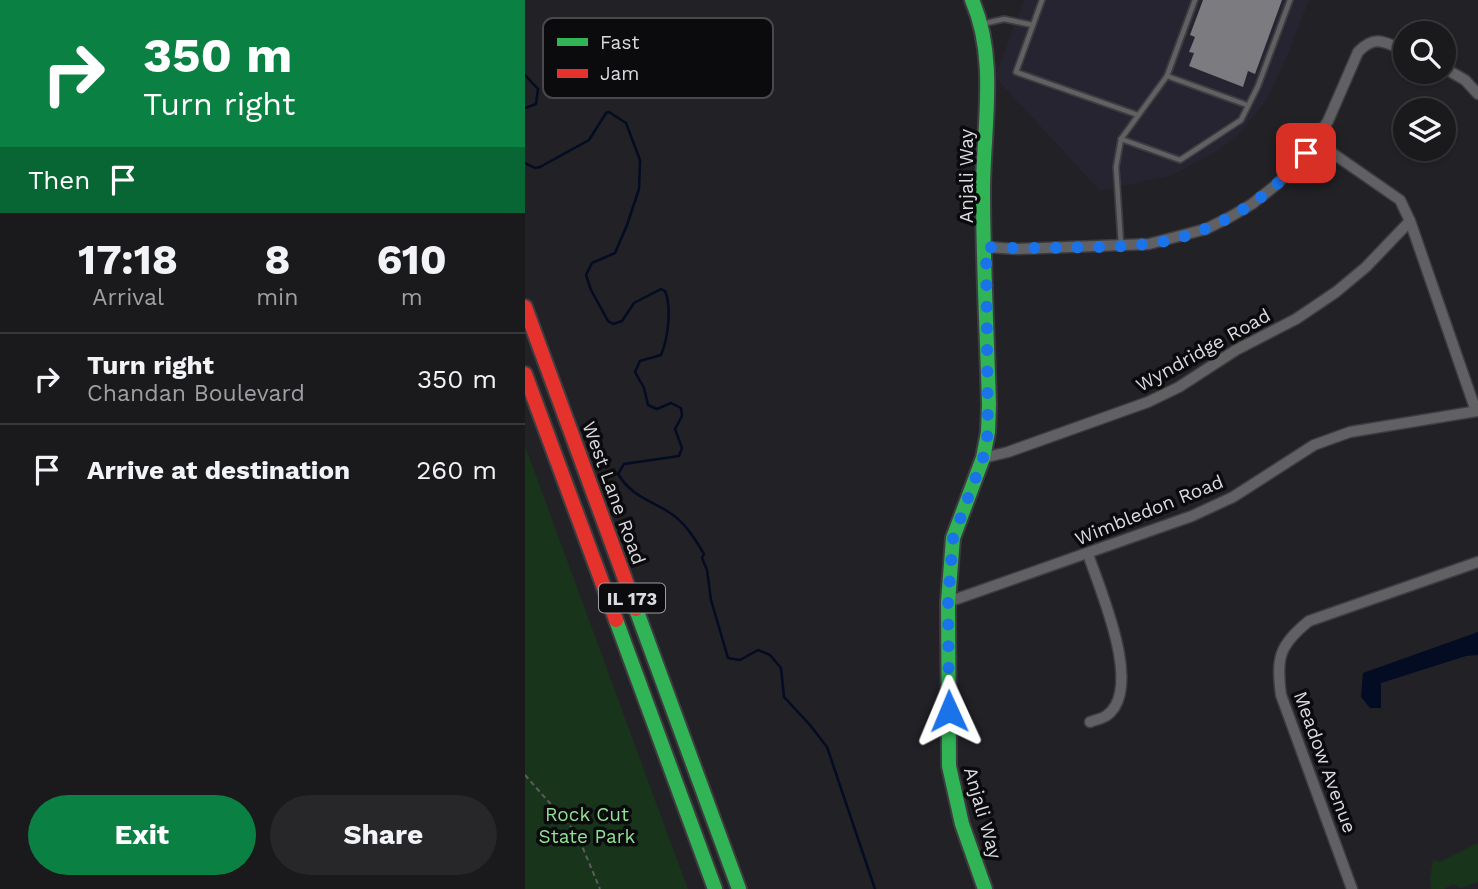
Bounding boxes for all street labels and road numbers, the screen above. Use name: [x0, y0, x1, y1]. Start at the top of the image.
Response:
street label: Anjali Way: [955, 129, 978, 223]
street label: Wyndridge Road: [1132, 303, 1274, 397]
street label: West Lane Road: [577, 418, 651, 568]
street label: Wimbledon Road: [1071, 470, 1227, 550]
road number: IL 173: [599, 584, 665, 612]
street label: Meadow Avenue: [1289, 688, 1361, 836]
street label: Anjali Way: [959, 764, 1007, 862]

